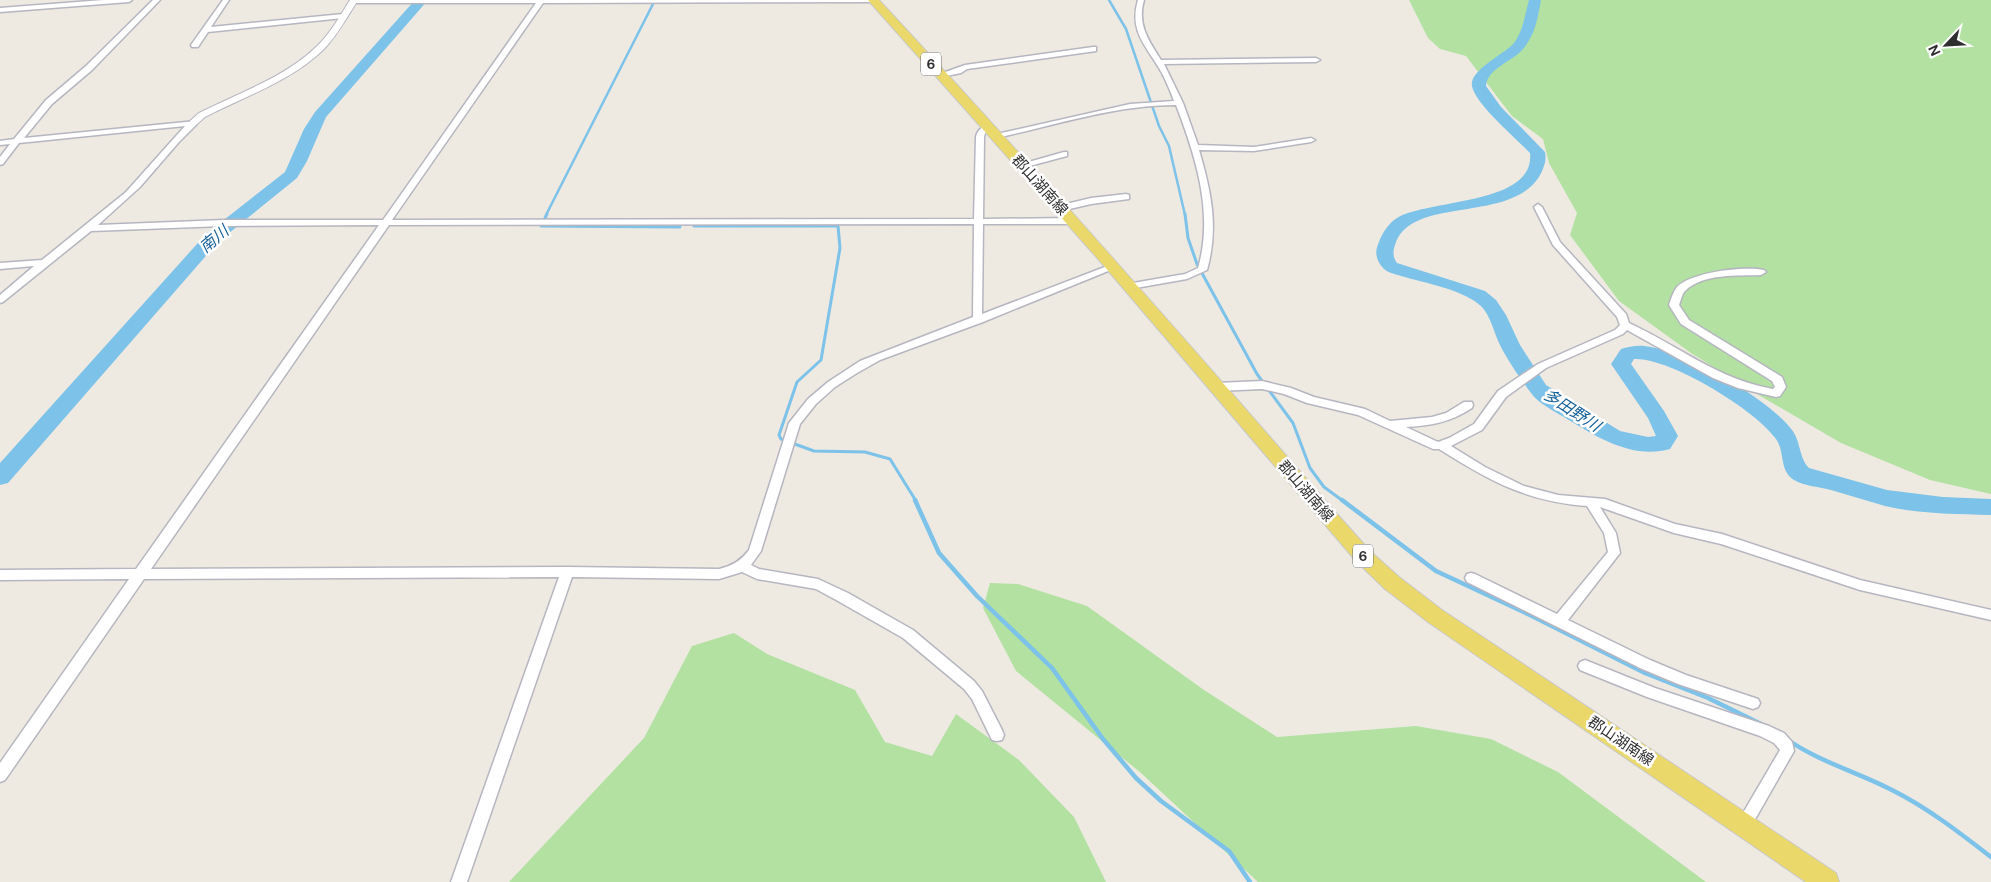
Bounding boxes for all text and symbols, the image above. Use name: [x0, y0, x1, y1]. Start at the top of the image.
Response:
north arrow: [1921, 20, 1971, 70]
text: N: [1924, 42, 1945, 59]
road number: 6: [921, 52, 941, 76]
street label: 郡山湖南線: [1007, 150, 1073, 220]
water label: 南川: [195, 219, 235, 257]
water label: 多田野川: [1539, 384, 1606, 437]
street label: 郡山湖南線: [1274, 456, 1338, 526]
road number: 6: [1353, 544, 1373, 568]
street label: 郡山湖南線: [1584, 712, 1658, 770]

